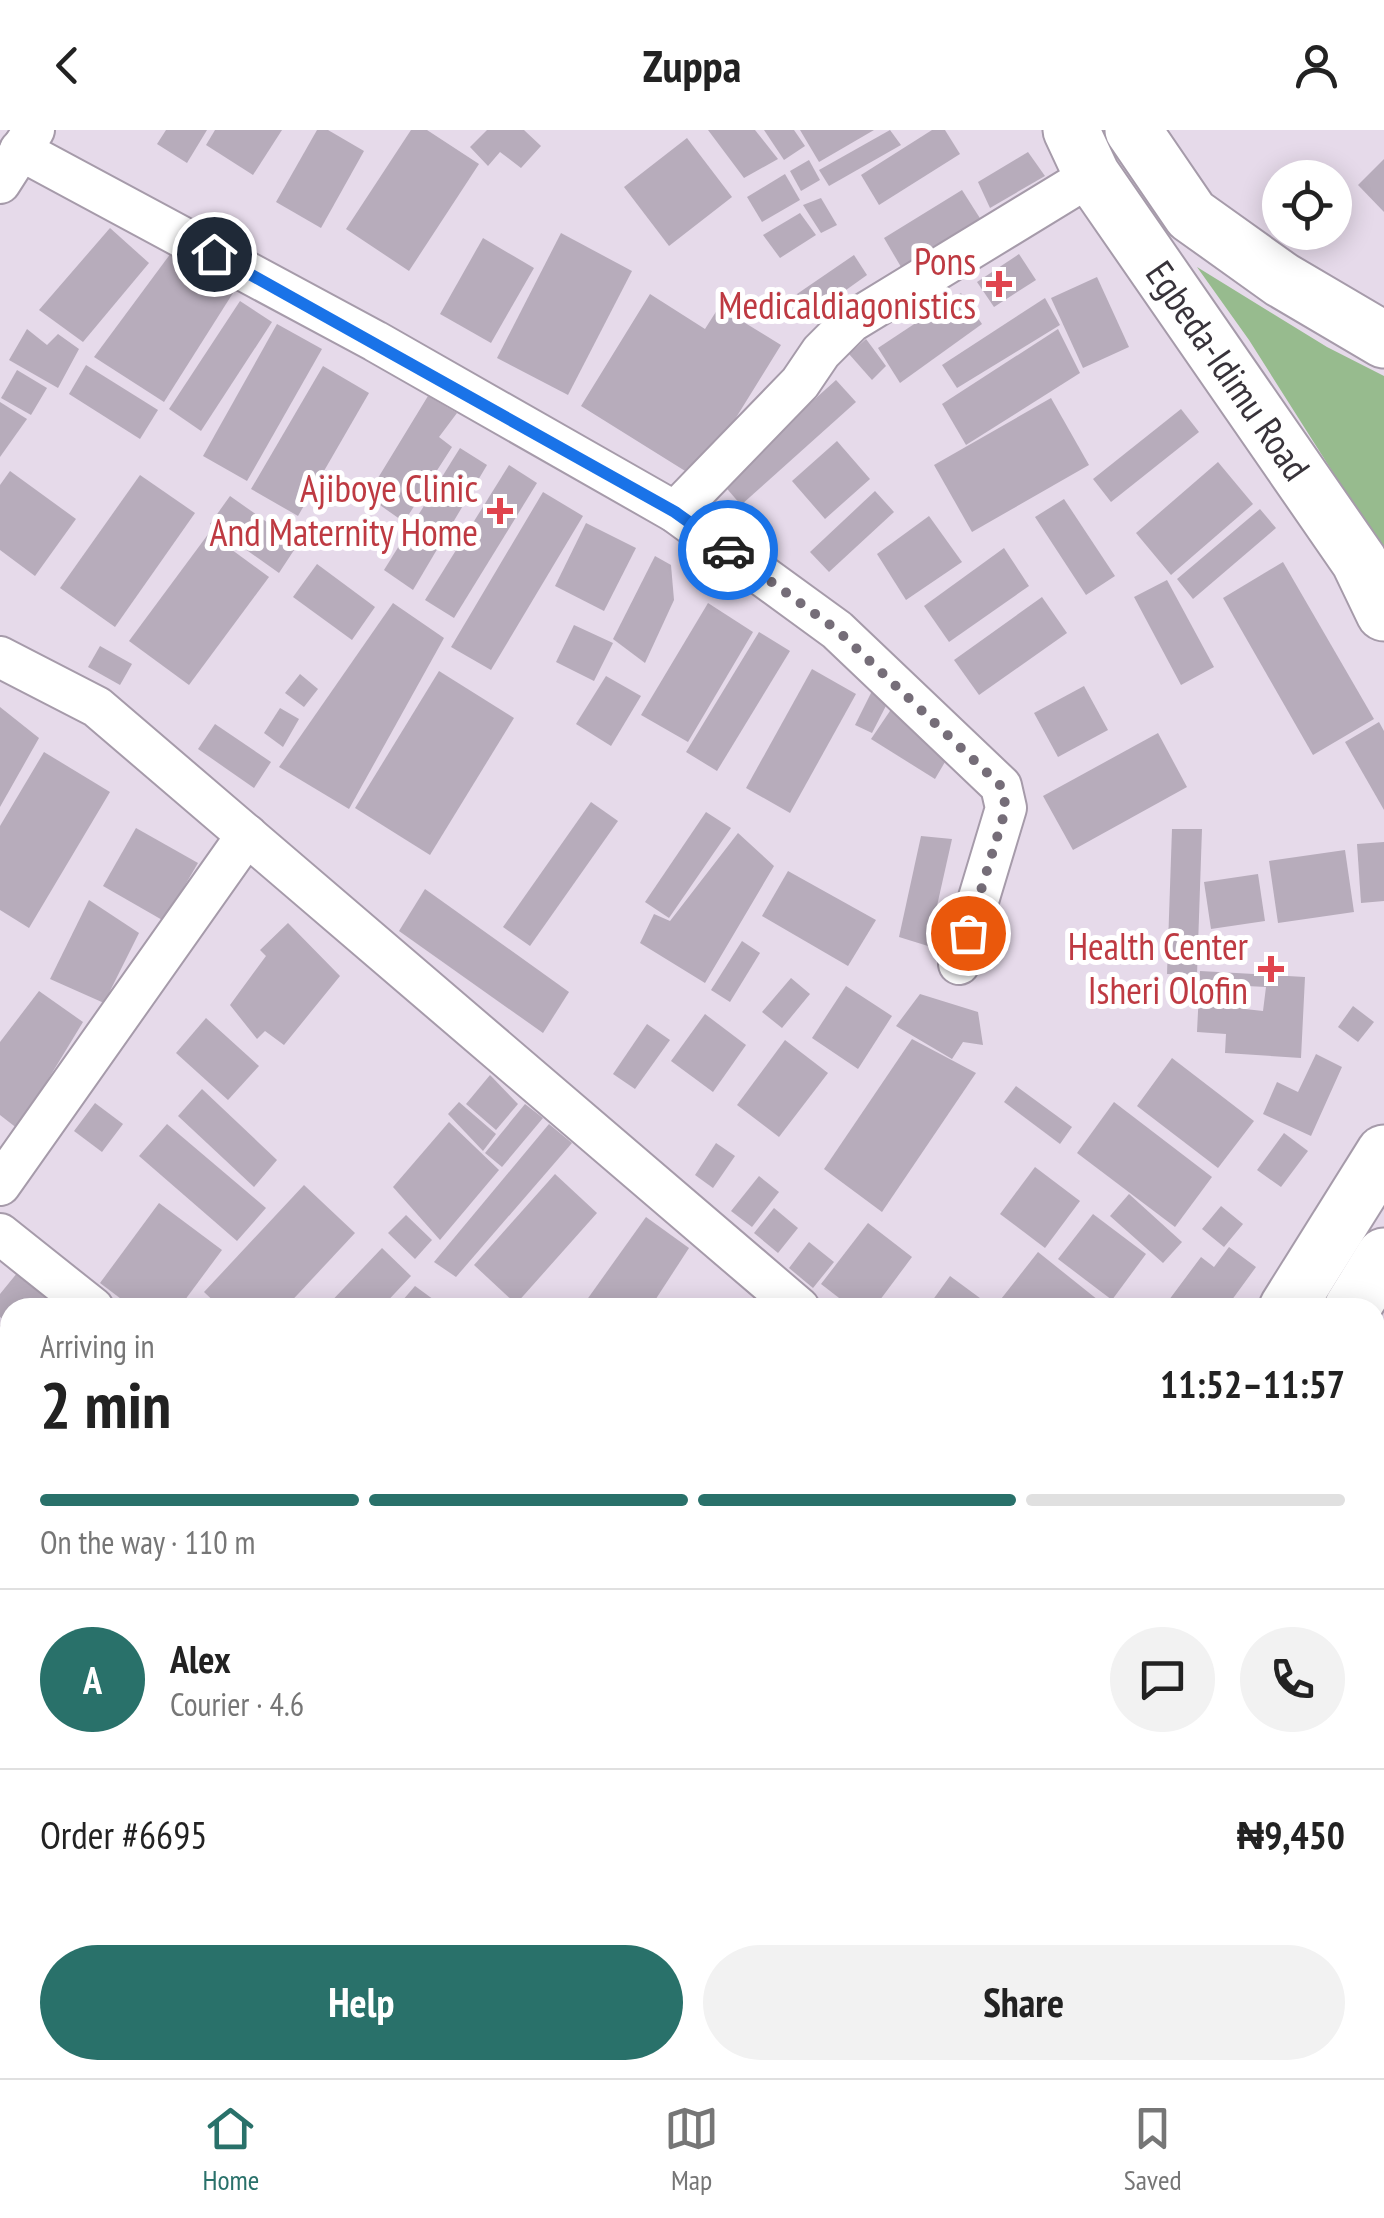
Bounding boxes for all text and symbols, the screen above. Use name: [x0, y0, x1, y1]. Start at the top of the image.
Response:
text: Zuppa: [643, 36, 741, 94]
icon: back: [40, 38, 95, 93]
icon: person: [1289, 38, 1344, 93]
map controls: [1262, 160, 1352, 250]
button: locate: [1262, 160, 1352, 250]
pin: [172, 212, 257, 297]
icon: home: [187, 227, 242, 282]
place label: Pons Medicaldiagonistics: [718, 236, 976, 329]
street label: Egbeda-Idimu Road: [1136, 251, 1322, 489]
marker: Pons Medicaldiagonistics: [986, 271, 1012, 297]
place label: Ajiboye Clinic And Maternity Home: [210, 463, 478, 556]
marker: Ajiboye Clinic And Maternity Home: [487, 498, 513, 524]
courier: [678, 500, 778, 600]
icon: car: [701, 523, 756, 578]
pin: [926, 891, 1011, 976]
icon: bag: [941, 906, 996, 961]
place label: Health Center Isheri Olofin: [1068, 921, 1249, 1014]
marker: Health Center Isheri Olofin: [1258, 956, 1284, 982]
text: Arriving in: [40, 1325, 155, 1367]
text: 11:52–11:57: [1160, 1359, 1345, 1408]
text: 2 min: [40, 1362, 171, 1446]
text: On the way · 110 m: [40, 1521, 255, 1563]
button: chat: [1110, 1627, 1215, 1732]
button: phone: [1240, 1627, 1345, 1732]
text: Alex: [170, 1634, 231, 1683]
text: A: [83, 1655, 102, 1704]
text: Courier · 4.6: [170, 1683, 304, 1725]
text: Order #6695: [40, 1810, 207, 1859]
text: ₦9,450: [1237, 1810, 1345, 1859]
button: Help: [40, 1945, 683, 2060]
button: Share: [703, 1945, 1345, 2060]
tab: Home: [202, 2101, 259, 2198]
tab: Map: [664, 2101, 719, 2198]
tab: Saved: [1124, 2101, 1182, 2198]

